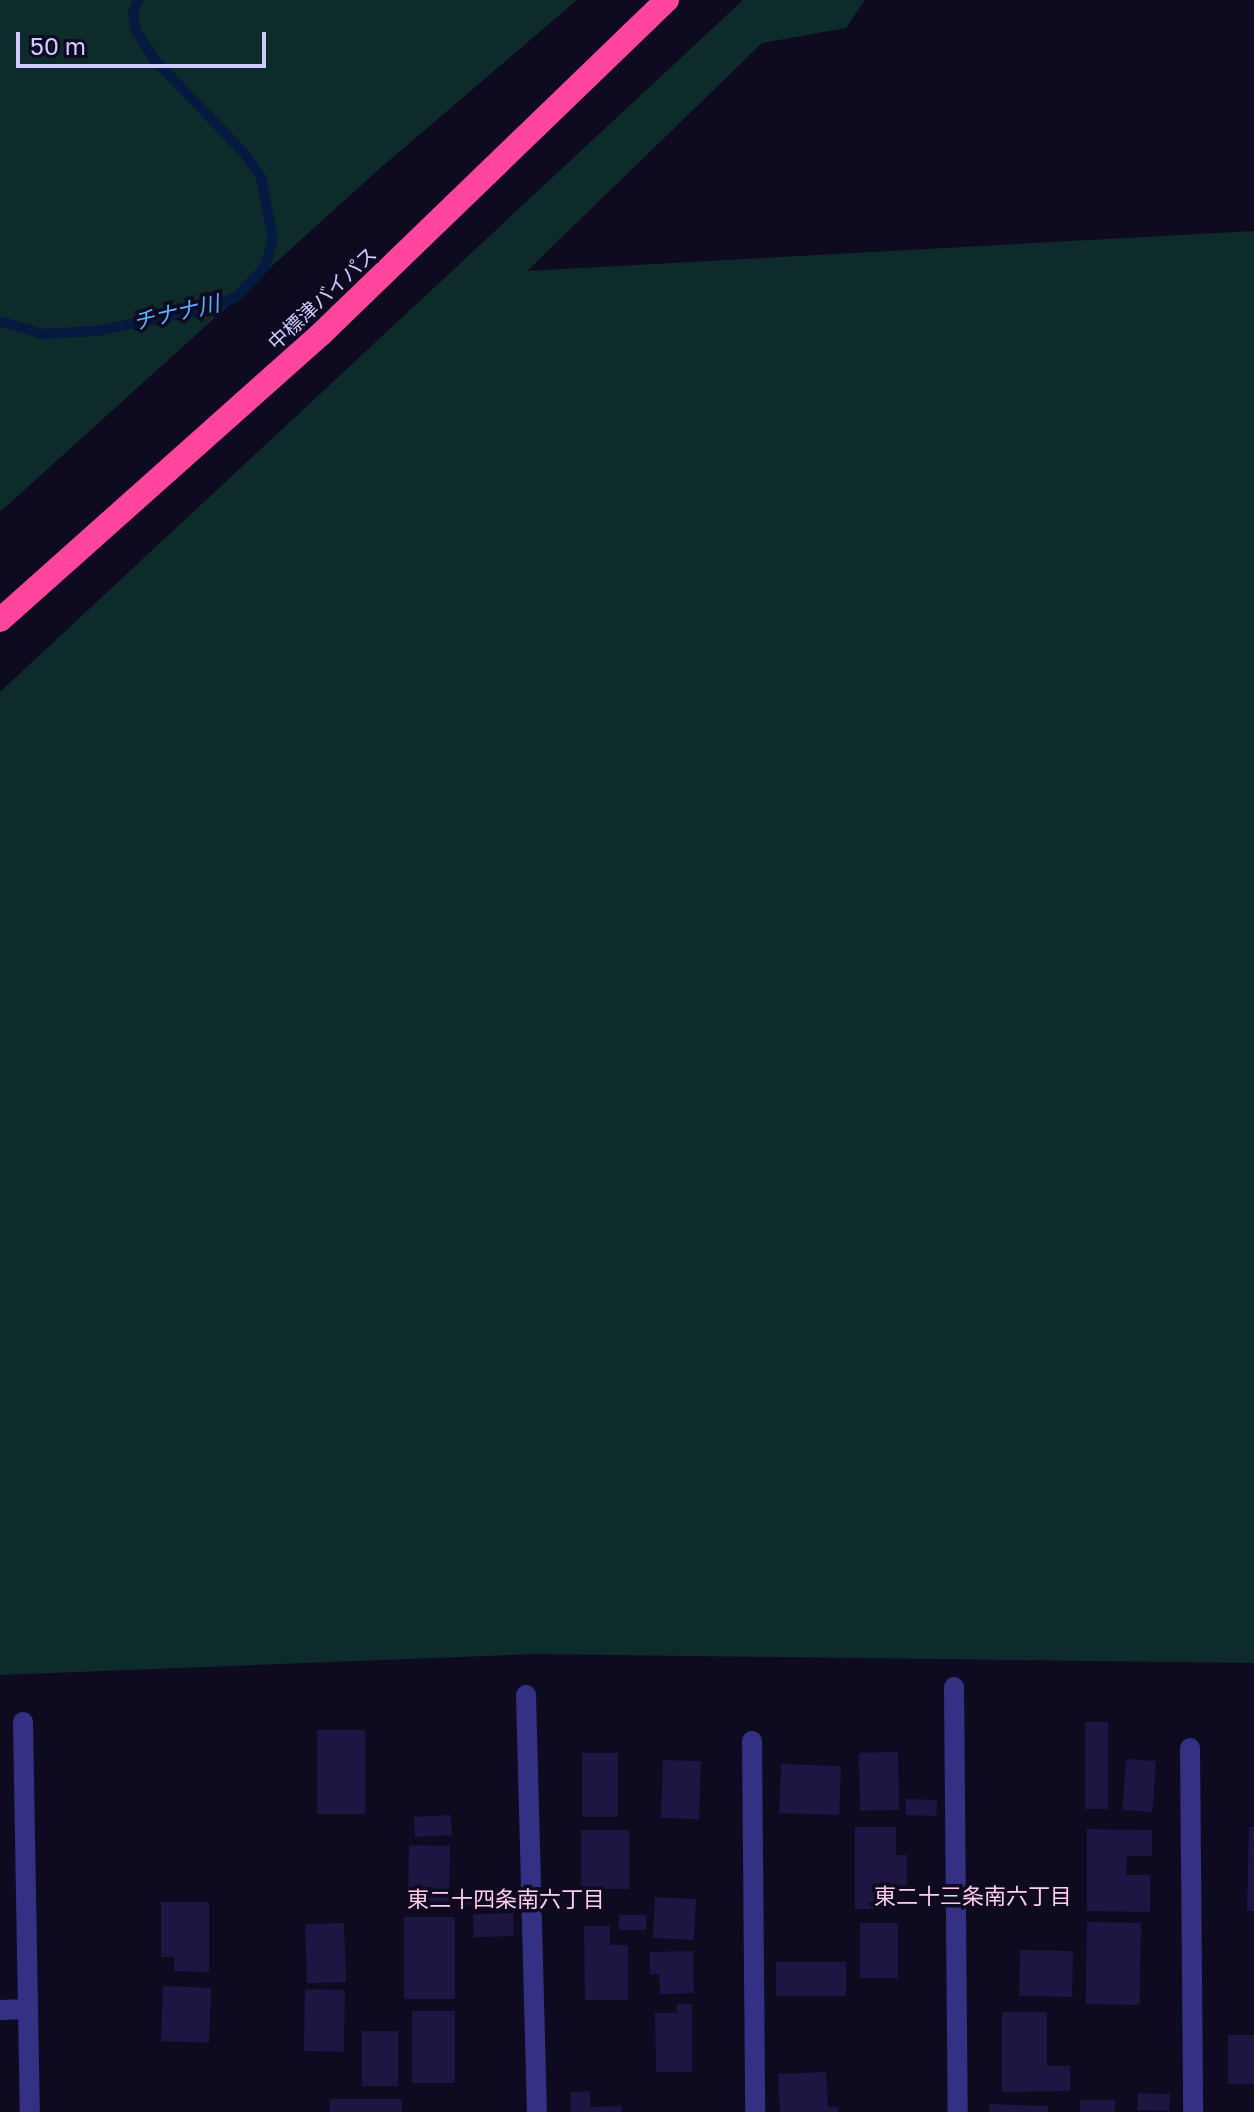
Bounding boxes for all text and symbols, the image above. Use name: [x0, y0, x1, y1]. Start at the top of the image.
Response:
scale bar: [20, 16, 270, 66]
text: 50 m: [30, 31, 86, 60]
street label: 中標津バイパス: [263, 241, 381, 355]
water label: チナナ川: [130, 289, 222, 335]
district label: 東二十三条南六丁目: [874, 1883, 1072, 1909]
district label: 東二十四条南六丁目: [407, 1886, 605, 1912]

